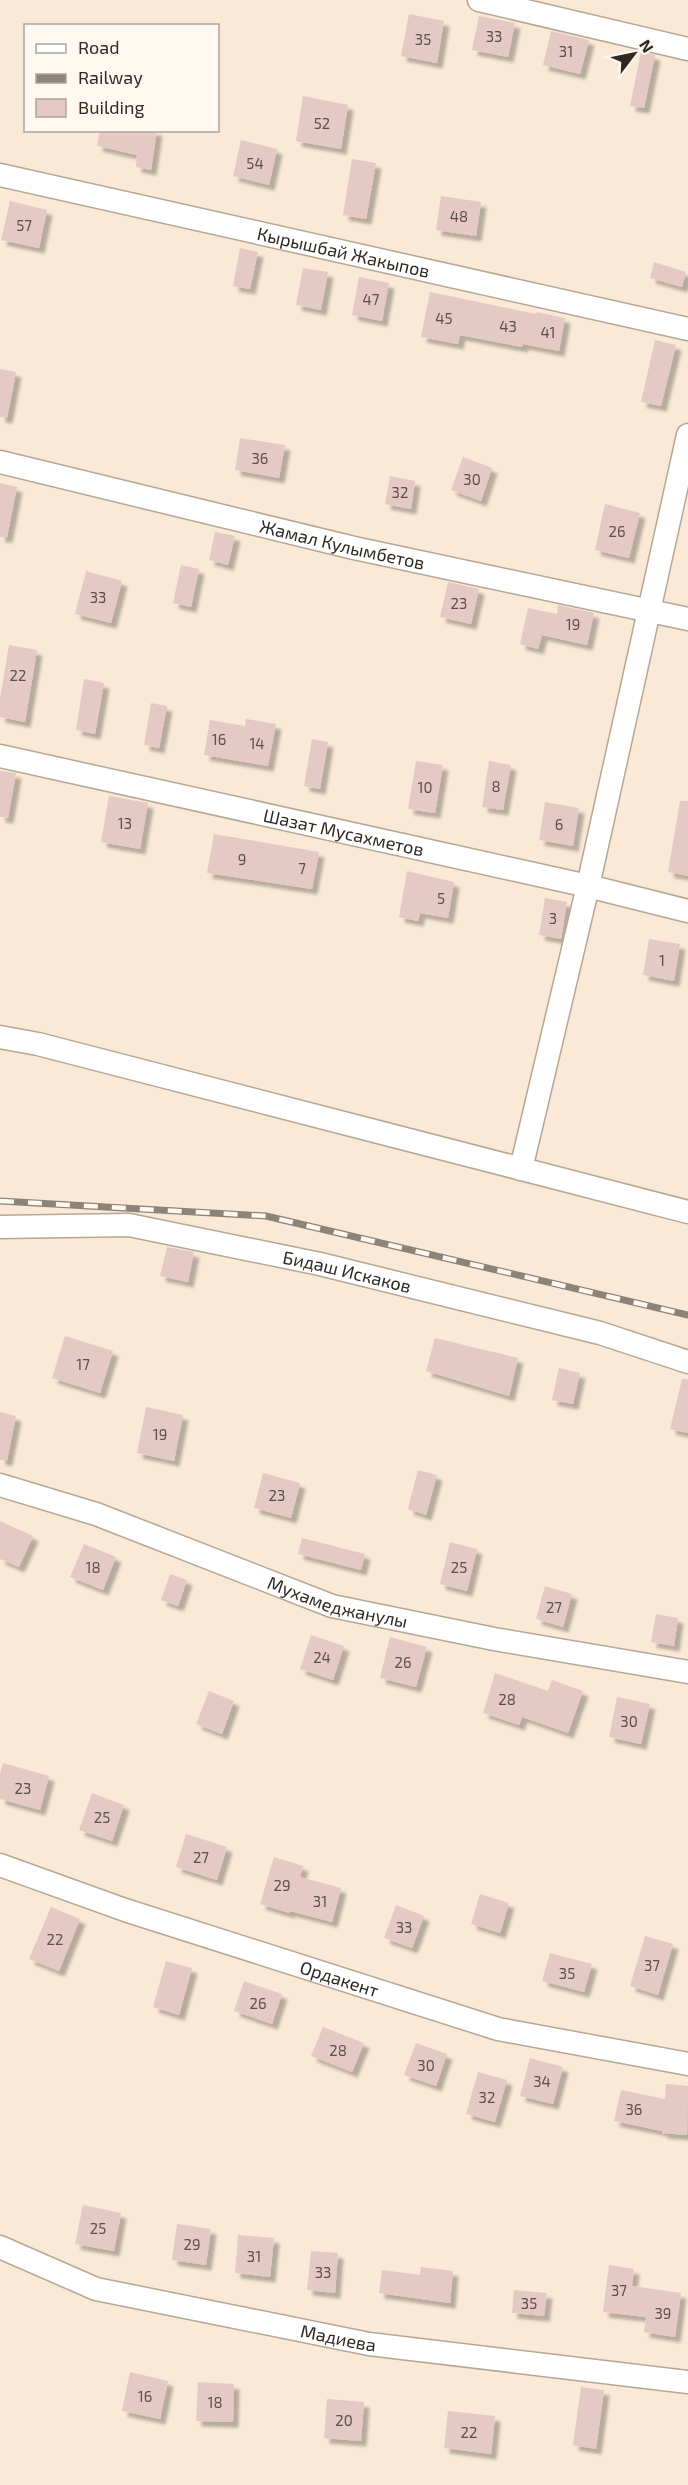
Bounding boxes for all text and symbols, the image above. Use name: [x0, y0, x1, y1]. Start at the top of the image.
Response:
legend: [24, 24, 219, 132]
north arrow: [604, 24, 664, 84]
house number: 33: [486, 27, 502, 45]
house number: 35: [415, 30, 431, 48]
text: Road: [78, 36, 119, 58]
text: N: [636, 36, 658, 56]
house number: 31: [559, 42, 573, 60]
text: Railway: [78, 66, 143, 88]
text: Building: [78, 96, 145, 118]
house number: 52: [314, 114, 330, 132]
house number: 54: [246, 154, 264, 172]
house number: 48: [450, 207, 468, 225]
house number: 57: [16, 216, 32, 234]
street label: Кырышбай Жакыпов: [255, 222, 432, 282]
house number: 47: [363, 290, 380, 308]
house number: 45: [435, 309, 453, 327]
house number: 43: [499, 317, 517, 335]
house number: 41: [540, 323, 556, 341]
house number: 36: [252, 449, 268, 467]
house number: 30: [463, 470, 481, 488]
house number: 32: [392, 483, 408, 501]
street label: Жамал Кулымбетов: [258, 515, 427, 574]
house number: 26: [608, 522, 626, 540]
house number: 33: [90, 588, 106, 606]
house number: 23: [451, 594, 467, 612]
house number: 19: [566, 615, 580, 633]
house number: 22: [10, 666, 26, 684]
house number: 16: [212, 730, 226, 748]
house number: 14: [249, 734, 265, 752]
house number: 8: [491, 777, 501, 795]
house number: 10: [417, 778, 433, 796]
street label: Шазат Мусахметов: [261, 804, 426, 860]
house number: 13: [118, 814, 132, 832]
house number: 6: [555, 815, 563, 833]
house number: 9: [238, 850, 246, 868]
house number: 7: [298, 859, 306, 877]
house number: 5: [437, 889, 445, 907]
house number: 3: [549, 909, 557, 927]
house number: 1: [659, 951, 665, 969]
street label: Бидаш Искаков: [281, 1246, 414, 1297]
house number: 17: [76, 1355, 90, 1373]
house number: 19: [153, 1425, 167, 1443]
house number: 23: [269, 1486, 285, 1504]
house number: 18: [85, 1558, 101, 1576]
house number: 25: [451, 1558, 467, 1576]
street label: Мухамеджанулы: [264, 1571, 410, 1632]
house number: 27: [546, 1598, 562, 1616]
house number: 24: [313, 1648, 331, 1666]
house number: 26: [394, 1653, 412, 1671]
house number: 28: [498, 1690, 516, 1708]
house number: 30: [620, 1712, 638, 1730]
house number: 23: [15, 1779, 31, 1797]
house number: 25: [94, 1808, 110, 1826]
house number: 27: [193, 1848, 209, 1866]
house number: 29: [273, 1876, 291, 1894]
house number: 31: [313, 1892, 327, 1910]
house number: 33: [396, 1918, 412, 1936]
house number: 22: [47, 1930, 63, 1948]
street label: Ордакент: [297, 1956, 382, 2001]
house number: 37: [644, 1956, 660, 1974]
house number: 35: [559, 1964, 575, 1982]
house number: 26: [249, 1994, 267, 2012]
house number: 28: [329, 2041, 347, 2059]
house number: 30: [417, 2056, 435, 2074]
house number: 34: [533, 2072, 551, 2090]
house number: 32: [479, 2088, 495, 2106]
house number: 36: [626, 2100, 642, 2118]
house number: 25: [90, 2219, 106, 2237]
house number: 29: [183, 2235, 201, 2253]
house number: 31: [247, 2247, 261, 2265]
house number: 33: [315, 2263, 331, 2281]
house number: 37: [611, 2281, 627, 2299]
house number: 35: [521, 2294, 537, 2312]
house number: 39: [655, 2304, 671, 2322]
street label: Мадиева: [299, 2319, 377, 2356]
house number: 16: [138, 2387, 152, 2405]
house number: 18: [207, 2393, 223, 2411]
house number: 20: [335, 2411, 353, 2429]
house number: 22: [461, 2423, 477, 2441]

